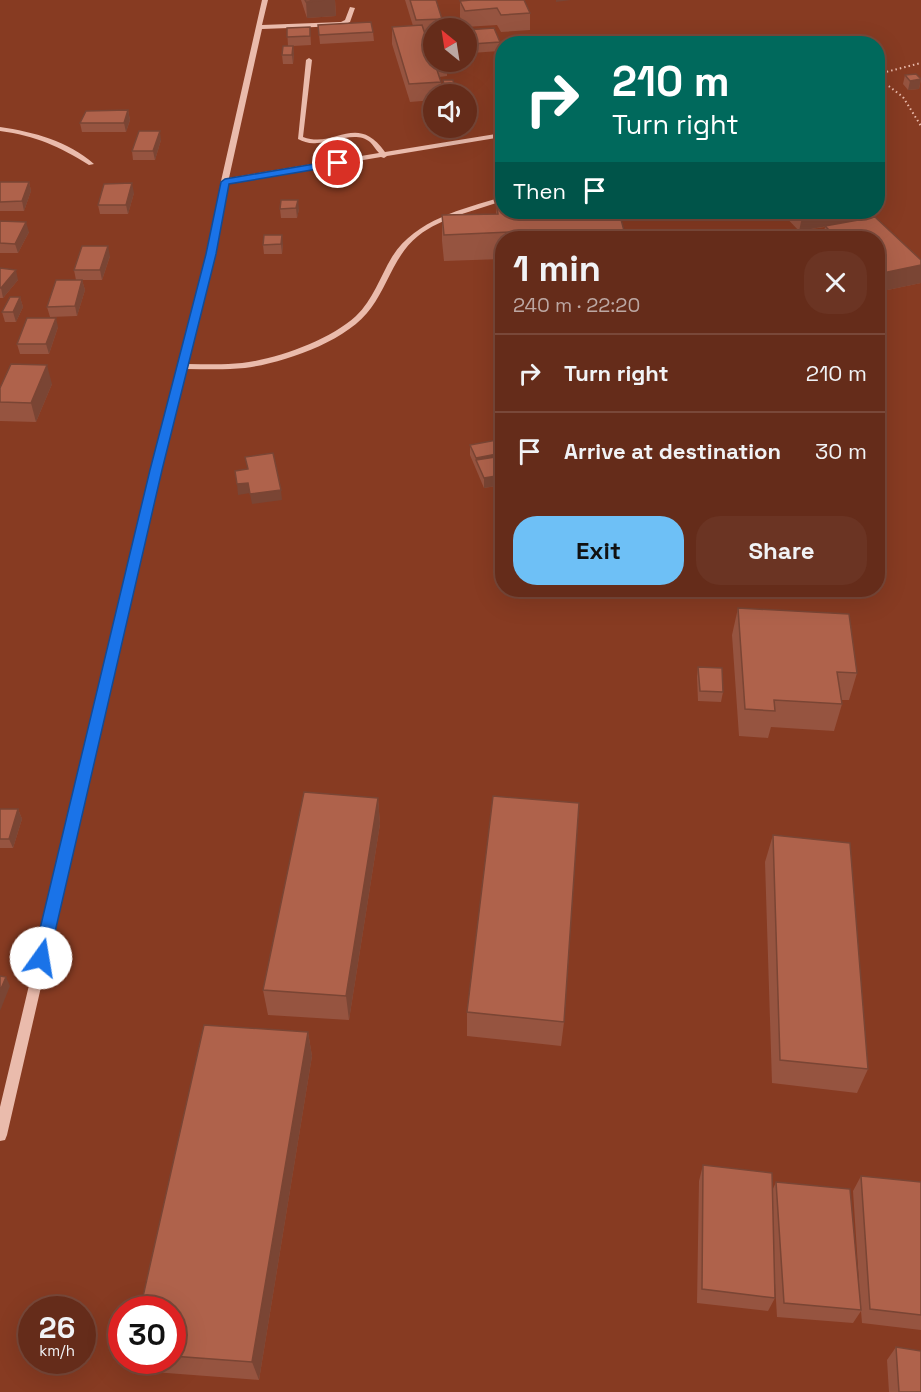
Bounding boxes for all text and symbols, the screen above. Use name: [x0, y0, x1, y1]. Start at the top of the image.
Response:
north arrow: [423, 18, 477, 72]
map controls: [423, 18, 477, 138]
text: 210 m: [612, 55, 730, 108]
icon: right: [513, 60, 591, 138]
button: sound: [423, 84, 477, 138]
text: Turn right: [612, 107, 739, 142]
pin: [312, 137, 363, 188]
icon: arrive: [321, 146, 354, 179]
icon: arrive: [578, 174, 611, 207]
text: Then: [513, 177, 566, 205]
text: 1 min: [513, 246, 601, 292]
button: close: [804, 251, 867, 314]
text: 240 m · 22:20: [513, 292, 640, 318]
icon: right: [513, 357, 546, 390]
text: Turn right: [564, 359, 669, 387]
text: 210 m: [806, 359, 867, 387]
icon: arrive: [513, 435, 546, 468]
text: Arrive at destination: [564, 437, 781, 465]
text: 30 m: [815, 437, 867, 465]
button: Exit: [513, 516, 684, 585]
button: Share: [696, 516, 867, 585]
position arrow: [9, 926, 73, 990]
speed limit sign: 30: [108, 1296, 186, 1374]
text: 26: [39, 1308, 75, 1347]
text: km/h: [39, 1341, 75, 1360]

